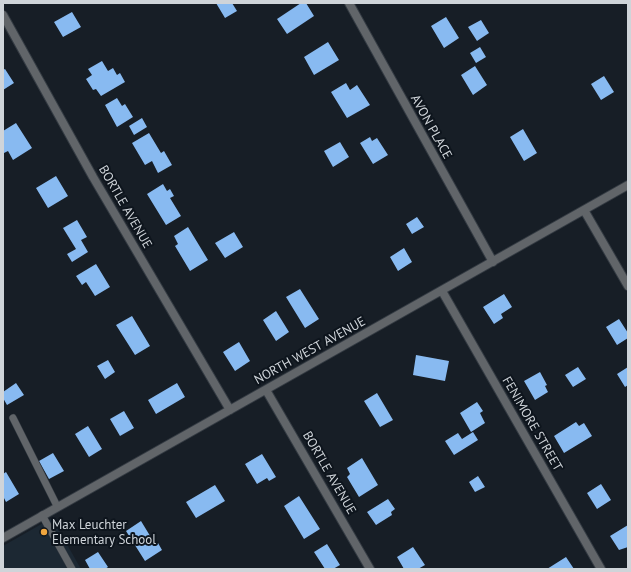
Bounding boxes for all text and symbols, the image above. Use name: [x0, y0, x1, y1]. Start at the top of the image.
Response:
street label: AVON PLACE: [407, 92, 455, 162]
street label: BORTLE AVENUE: [95, 163, 155, 251]
street label: NORTH WEST AVENUE: [252, 314, 368, 388]
street label: FENIMORE STREET: [499, 374, 565, 474]
street label: BORTLE AVENUE: [299, 429, 359, 517]
place label: Max Leuchter Elementary School: [52, 517, 156, 548]
marker: Max Leuchter Elementary School: [39, 527, 49, 537]

